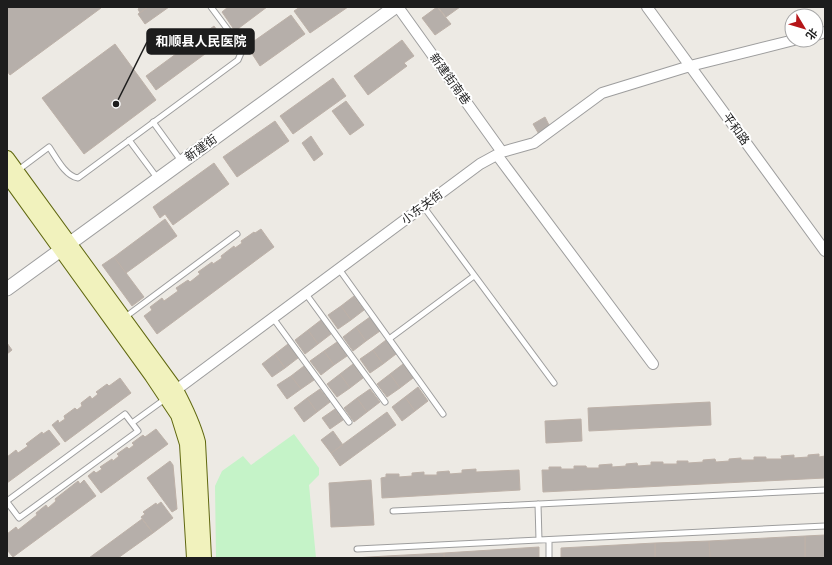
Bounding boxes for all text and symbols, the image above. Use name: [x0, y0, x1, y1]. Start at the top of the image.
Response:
north arrow: [784, 8, 824, 48]
text: 北: [803, 26, 821, 43]
callout: 和顺县人民医院: [147, 29, 254, 54]
text: 和顺县人民医院: [155, 33, 247, 49]
street label: 新建街南巷: [427, 50, 474, 107]
street label: 平和路: [720, 110, 753, 148]
street label: 新建街: [182, 131, 220, 164]
street label: 小东关街: [398, 186, 445, 227]

